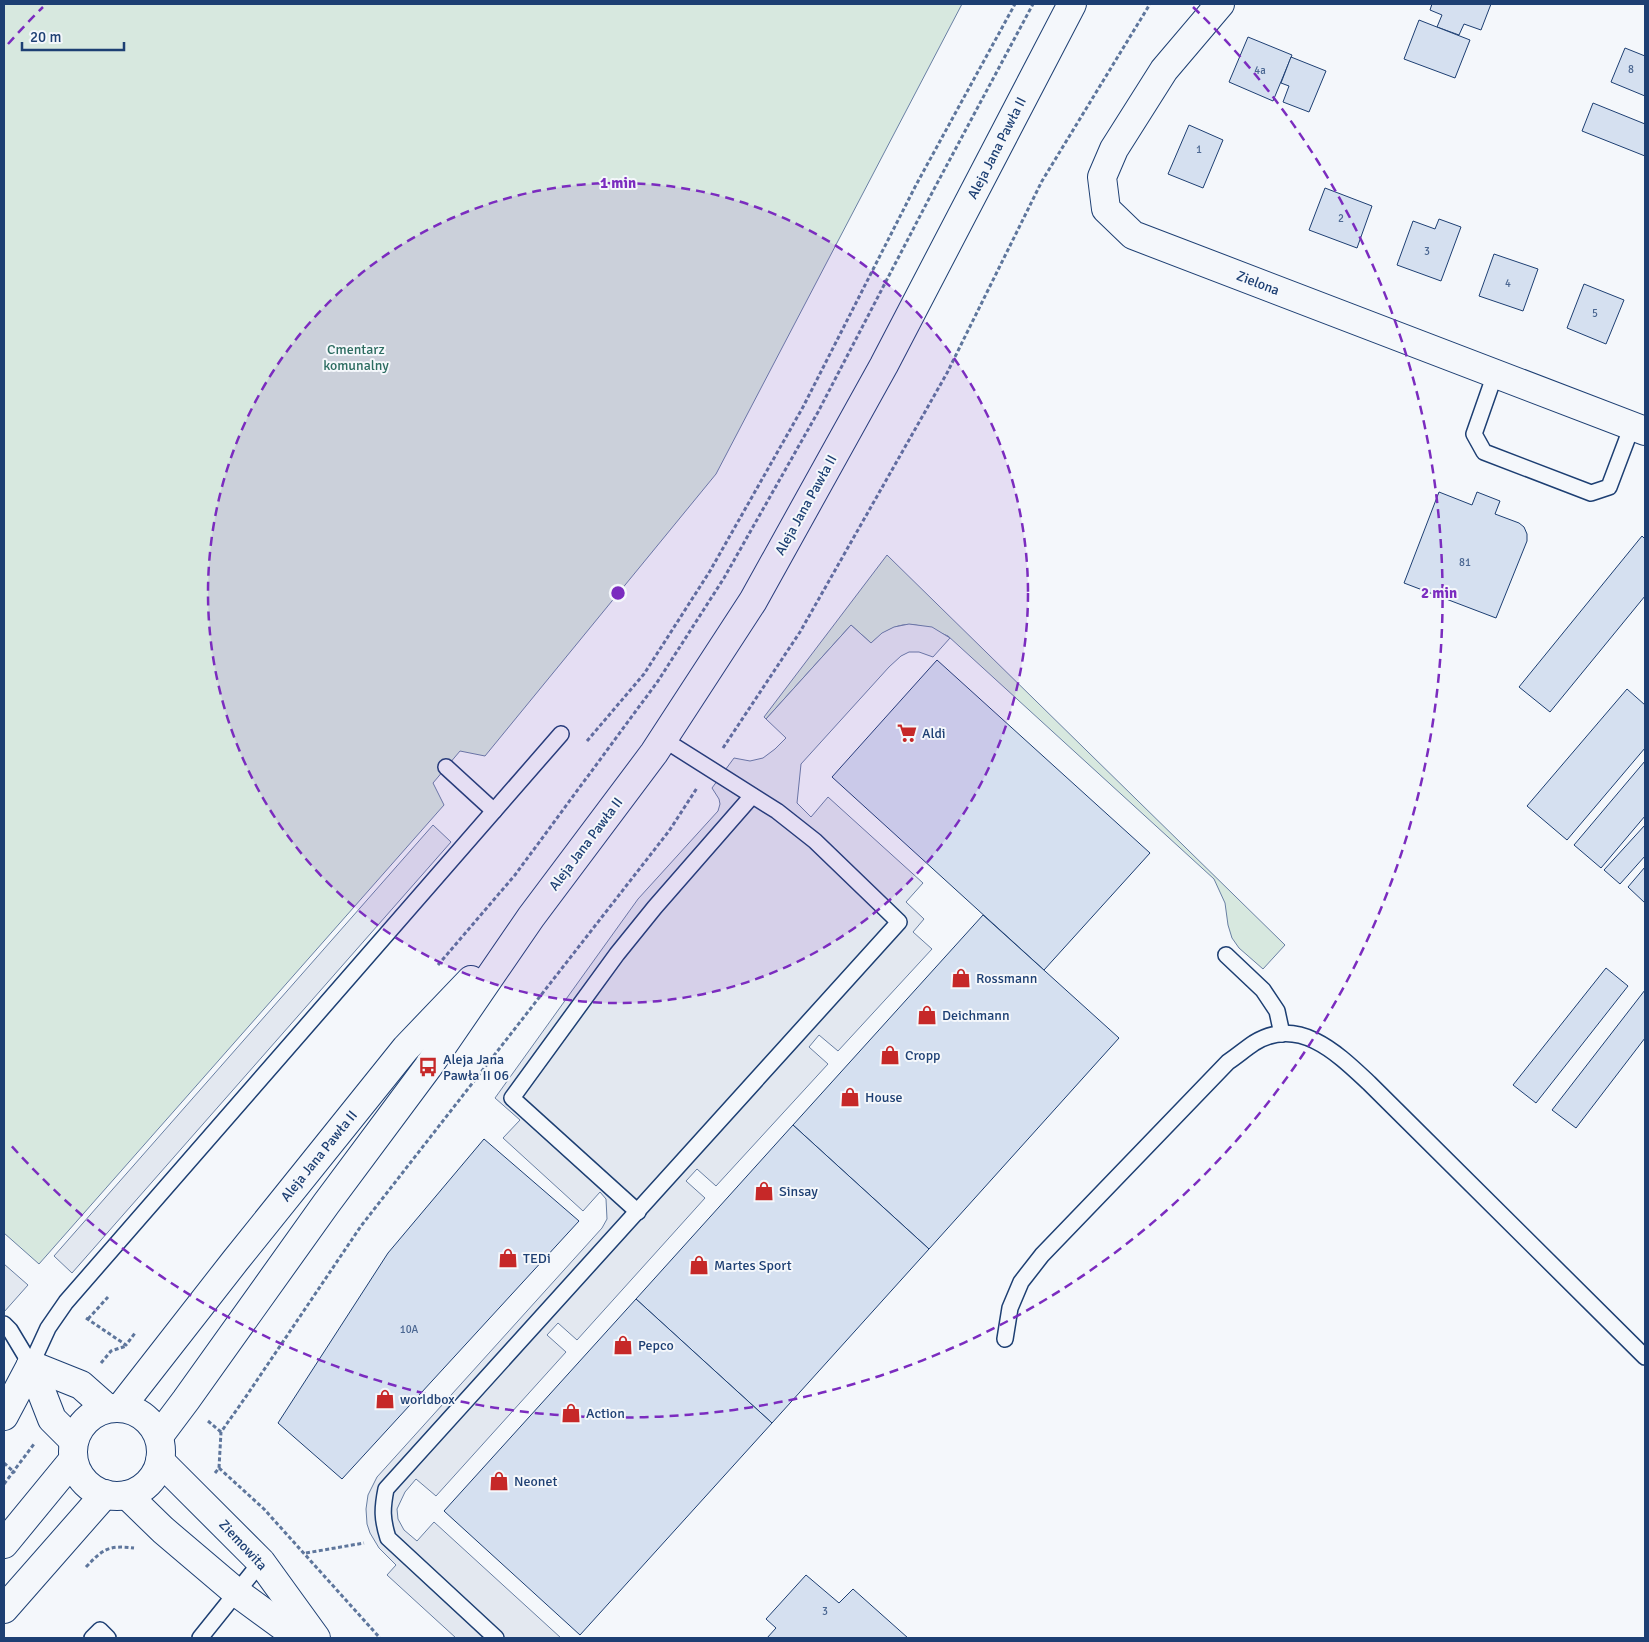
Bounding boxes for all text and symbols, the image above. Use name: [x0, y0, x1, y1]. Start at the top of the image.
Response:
scale bar: [22, 20, 125, 52]
text: 20 m: [30, 28, 61, 46]
house number: 8: [1628, 63, 1634, 76]
house number: 4a: [1254, 64, 1266, 77]
street label: Aleja Jana Pawła II: [964, 94, 1030, 202]
house number: 1: [1196, 143, 1202, 156]
text: 1 min: [600, 174, 636, 192]
house number: 2: [1338, 212, 1344, 225]
house number: 3: [1424, 245, 1430, 258]
street label: Zielona: [1234, 267, 1282, 299]
house number: 4: [1505, 277, 1511, 290]
house number: 5: [1592, 307, 1598, 320]
park label: Cmentarz komunalny: [323, 341, 389, 374]
street label: Aleja Jana Pawła II: [771, 452, 841, 558]
house number: 81: [1459, 556, 1471, 569]
centre of rings: [609, 584, 627, 602]
text: 2 min: [1421, 584, 1457, 602]
supermarket icon: Aldi: [896, 722, 918, 744]
place label: Aldi: [922, 725, 946, 742]
street label: Aleja Jana Pawła II: [545, 794, 627, 894]
shop icon: Rossmann: [950, 967, 972, 989]
place label: Rossmann: [976, 970, 1037, 987]
shop icon: Deichmann: [916, 1004, 938, 1026]
place label: Deichmann: [942, 1007, 1010, 1024]
shop icon: Cropp: [879, 1044, 901, 1066]
place label: Cropp: [905, 1047, 940, 1064]
place label: Aleja Jana Pawła II 06: [443, 1051, 509, 1084]
bus stop icon: Aleja Jana Pawła II 06: [417, 1056, 439, 1078]
shop icon: House: [839, 1086, 861, 1108]
place label: House: [865, 1089, 903, 1106]
street label: Aleja Jana Pawła II: [277, 1107, 361, 1205]
shop icon: Sinsay: [753, 1180, 775, 1202]
place label: Sinsay: [779, 1183, 818, 1200]
shop icon: TEDi: [497, 1247, 519, 1269]
place label: TEDi: [523, 1250, 551, 1267]
shop icon: Martes Sport: [688, 1254, 710, 1276]
place label: Martes Sport: [714, 1257, 792, 1274]
house number: 10A: [400, 1323, 419, 1336]
shop icon: Pepco: [612, 1334, 634, 1356]
place label: Pepco: [638, 1337, 674, 1354]
shop icon: worldbox: [374, 1388, 396, 1410]
place label: worldbox: [400, 1391, 455, 1408]
shop icon: Action: [560, 1402, 582, 1424]
place label: Action: [586, 1405, 625, 1422]
shop icon: Neonet: [488, 1470, 510, 1492]
place label: Neonet: [514, 1473, 557, 1490]
street label: Ziemowita: [215, 1516, 271, 1574]
house number: 3: [822, 1605, 828, 1618]

